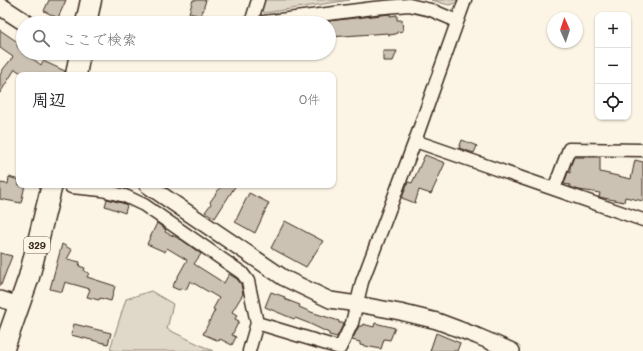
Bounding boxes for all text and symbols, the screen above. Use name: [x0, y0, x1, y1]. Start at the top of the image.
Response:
north arrow: [547, 12, 583, 48]
map controls: [595, 12, 631, 120]
button: +: [595, 12, 631, 48]
search box: [16, 16, 336, 60]
icon: search: [30, 27, 52, 49]
text: ここで検索: [62, 29, 137, 49]
button: −: [595, 48, 631, 84]
button: locate: [595, 84, 631, 120]
text: 周辺: [32, 88, 66, 110]
text: 0件: [299, 90, 320, 107]
road number: 329: [24, 237, 50, 253]

